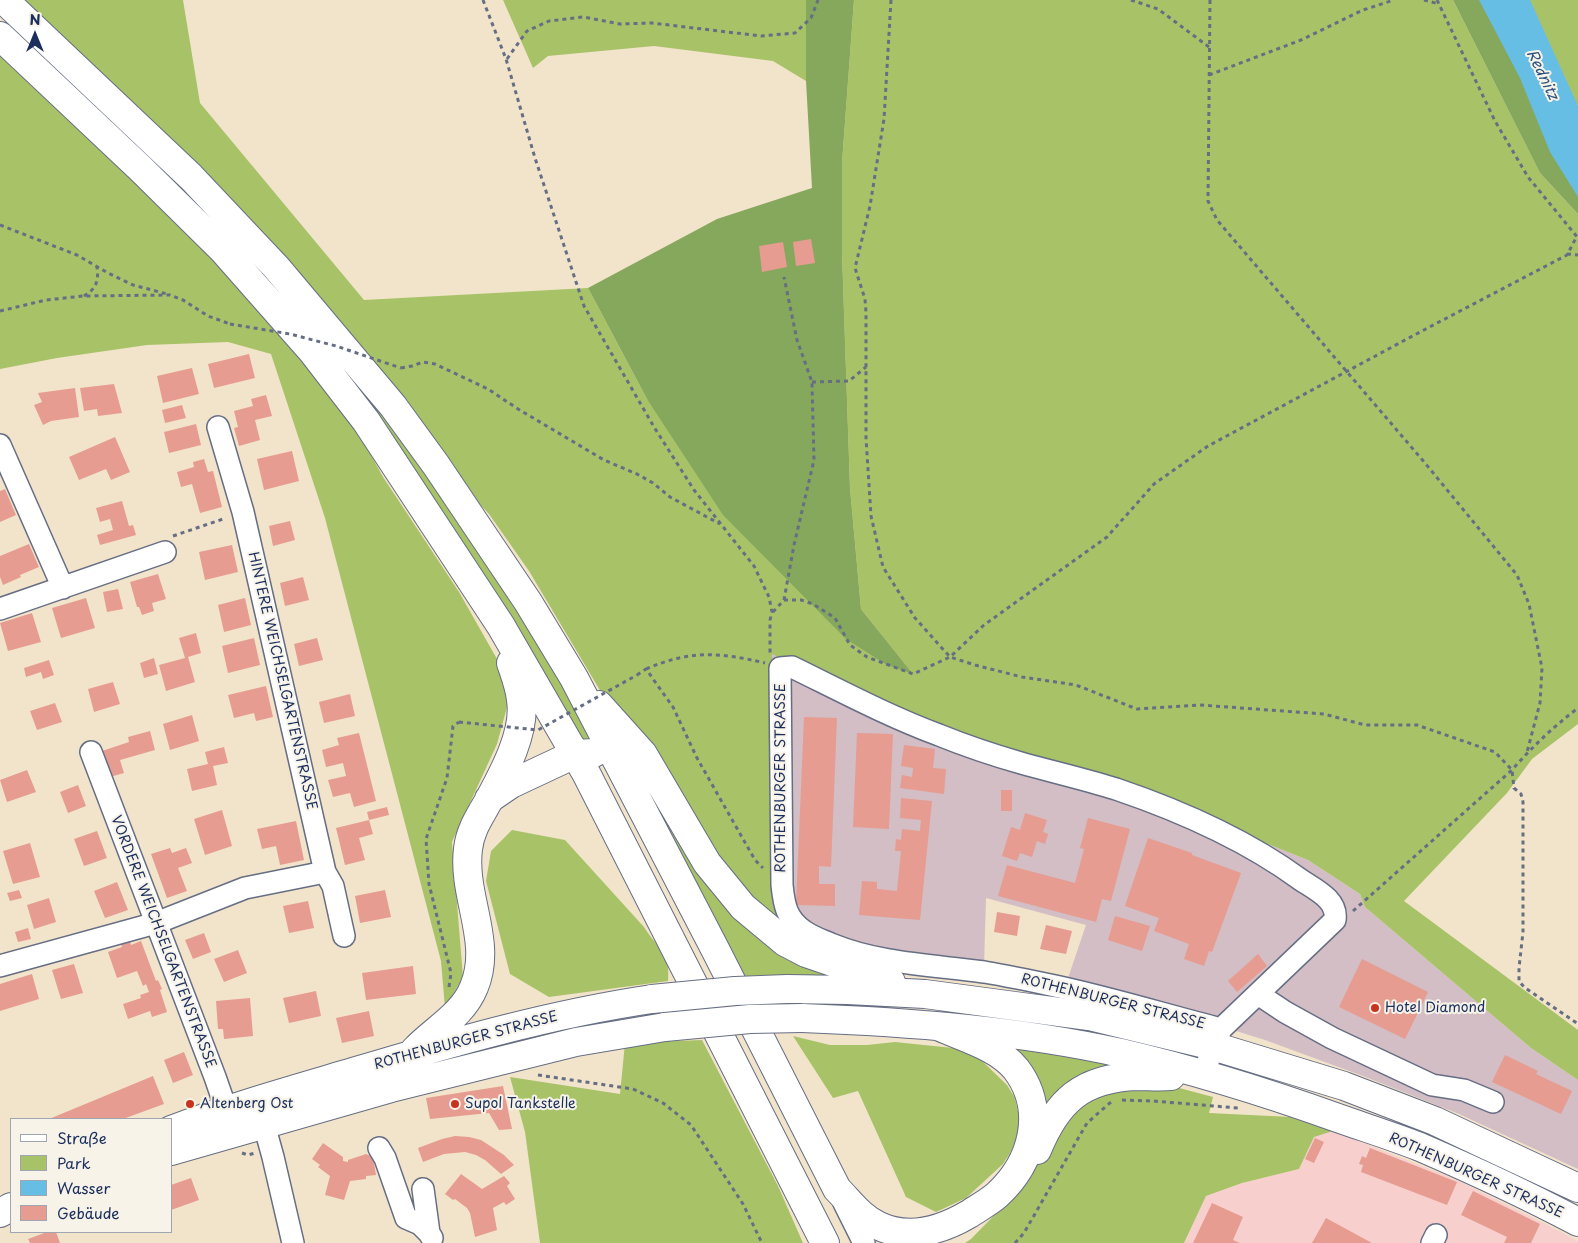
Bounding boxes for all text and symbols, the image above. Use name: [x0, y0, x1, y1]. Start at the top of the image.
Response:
text: N: [29, 9, 41, 30]
north arrow: [10, 10, 60, 60]
water label: Rednitz: [1522, 47, 1562, 103]
street label: HINTERE WEICHSELGARTENSTRASSE: [244, 550, 320, 812]
street label: ROTHENBURGER STRASSE: [773, 683, 789, 873]
street label: VORDERE WEICHSELGARTENSTRASSE: [107, 813, 219, 1071]
street label: ROTHENBURGER STRASSE: [1019, 971, 1207, 1033]
place label: Hotel Diamond: [1385, 1000, 1485, 1016]
marker: Hotel Diamond: [1369, 1002, 1381, 1014]
street label: ROTHENBURGER STRASSE: [372, 1008, 560, 1074]
place label: Altenberg Ost: [200, 1096, 293, 1112]
place label: Supol Tankstelle: [465, 1096, 576, 1112]
marker: Altenberg Ost: [184, 1098, 196, 1110]
marker: Supol Tankstelle: [449, 1098, 461, 1110]
legend: [10, 1118, 172, 1233]
text: Straße: [57, 1126, 107, 1149]
street label: ROTHENBURGER STRASSE: [1386, 1130, 1566, 1222]
text: Park: [57, 1151, 91, 1174]
text: Wasser: [57, 1176, 110, 1199]
text: Gebäude: [57, 1201, 119, 1224]

